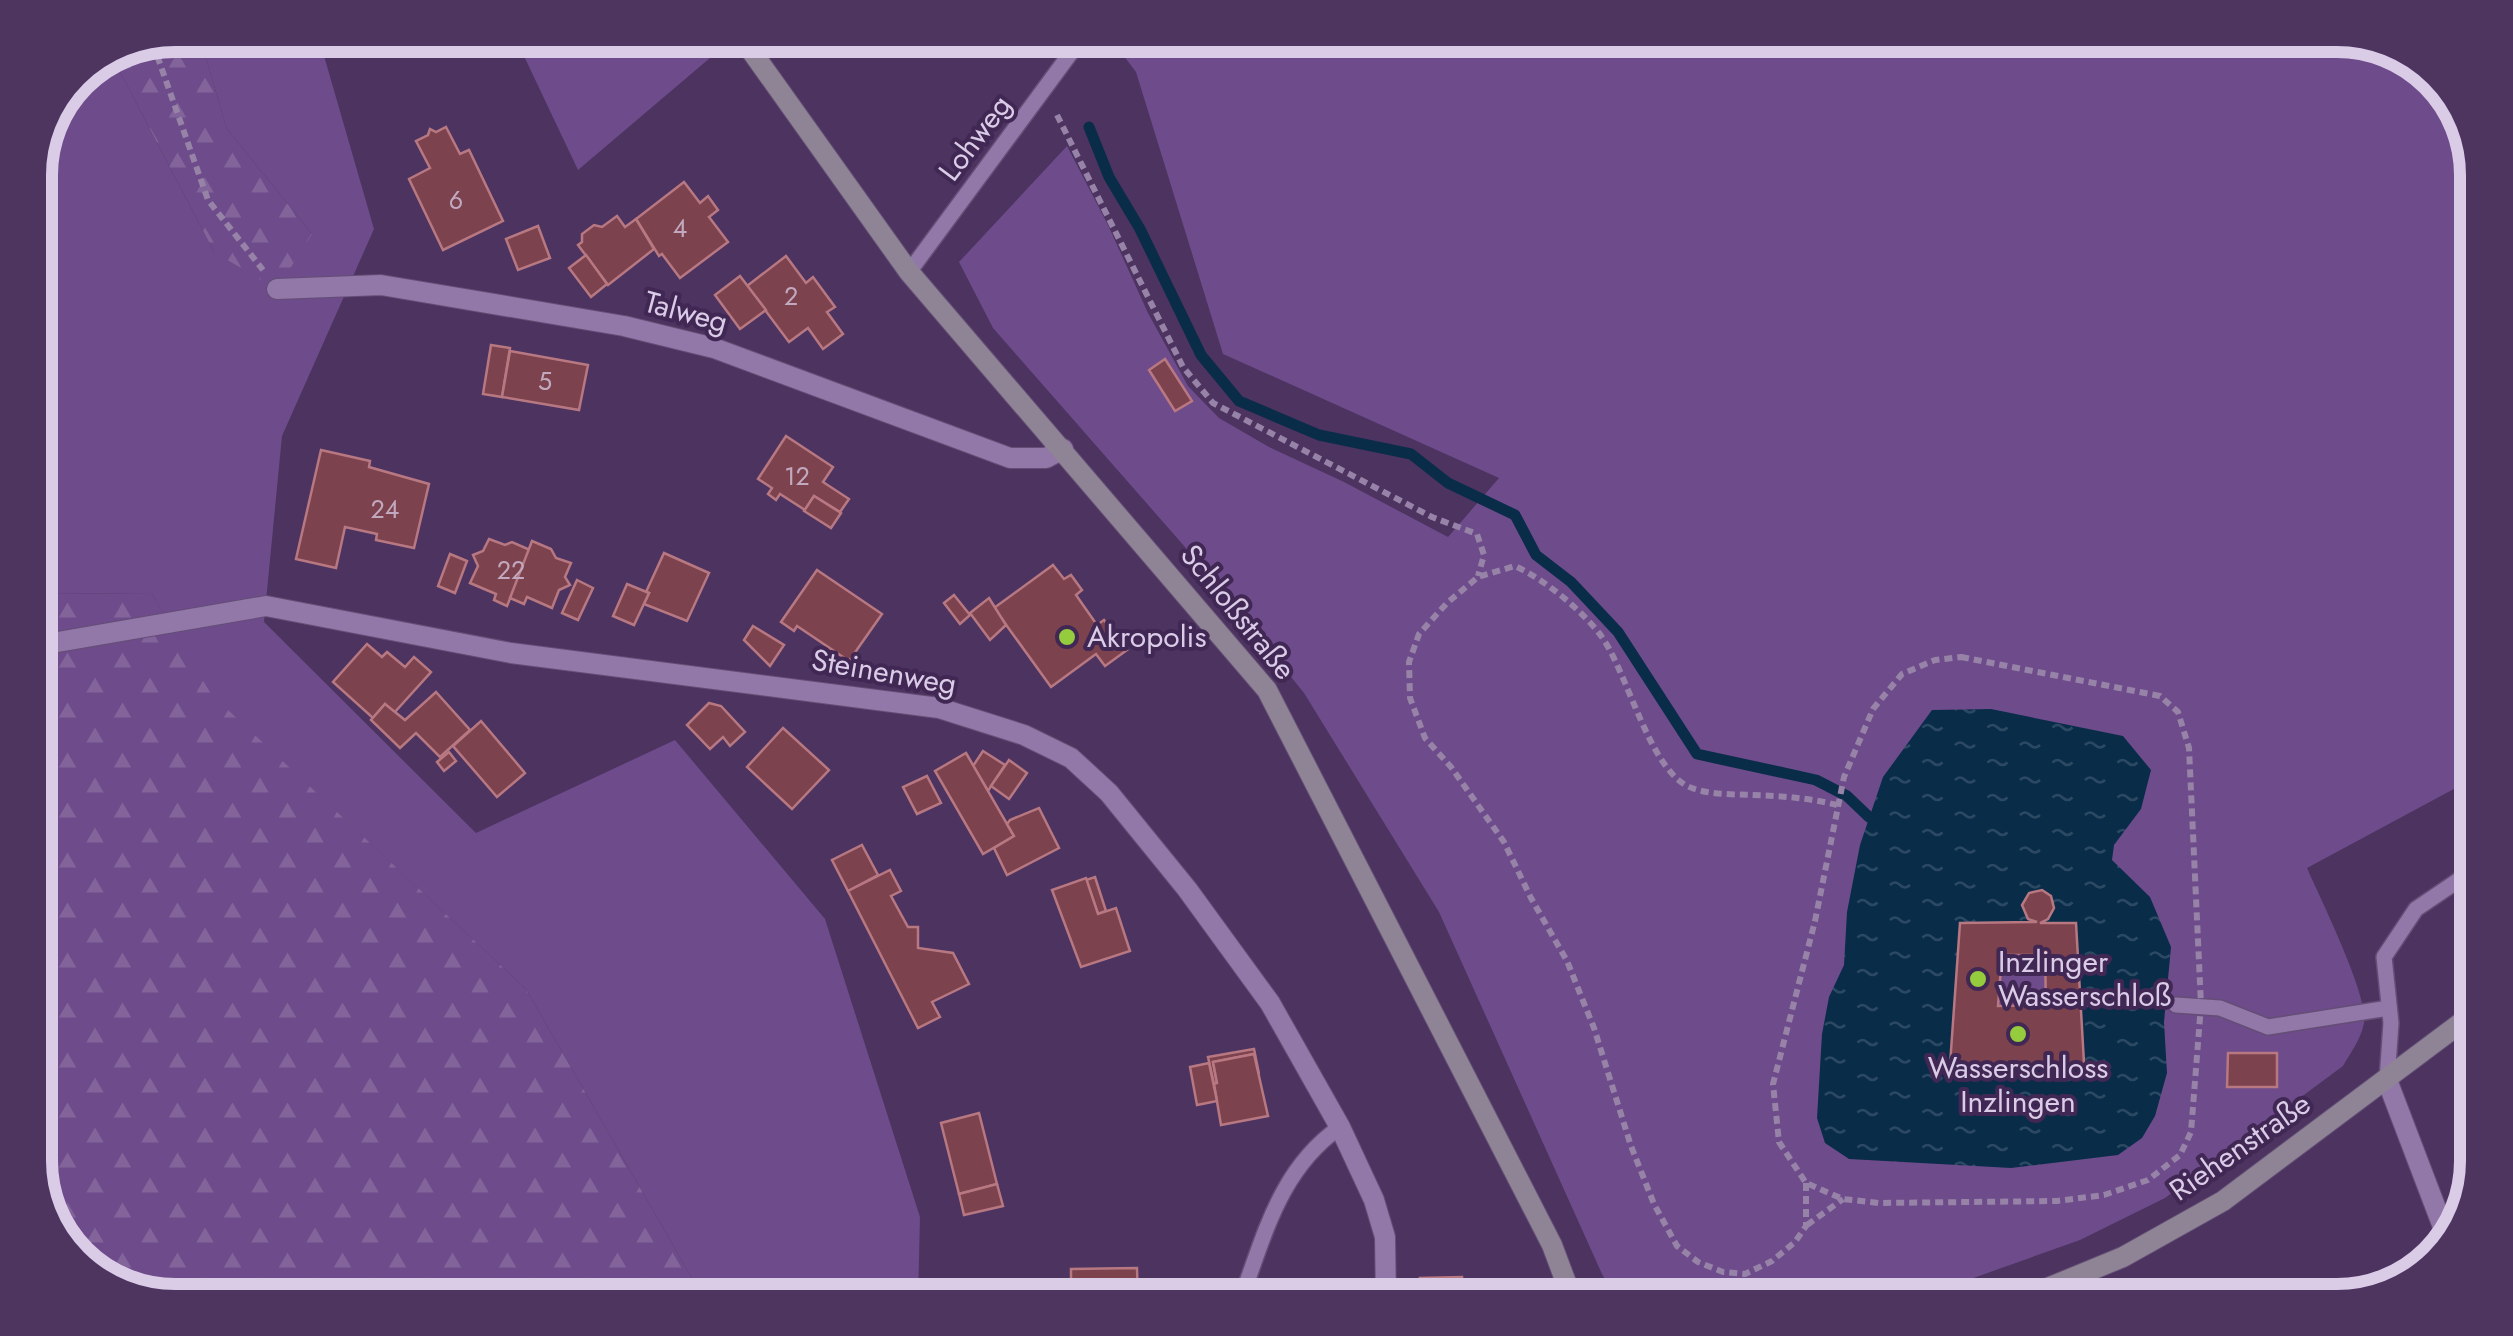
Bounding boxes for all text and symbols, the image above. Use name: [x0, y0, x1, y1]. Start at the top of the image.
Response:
street label: Lohweg: [928, 86, 1021, 190]
house number: 6: [449, 182, 463, 218]
house number: 4: [673, 210, 687, 246]
house number: 2: [784, 278, 798, 314]
street label: Talweg: [640, 280, 733, 343]
house number: 5: [538, 363, 552, 399]
house number: 12: [784, 458, 810, 494]
house number: 24: [371, 491, 399, 527]
street label: Schloßstraße: [1170, 535, 1306, 689]
house number: 22: [497, 552, 525, 588]
place label: Akropolis: [1087, 615, 1207, 658]
marker: Akropolis: [1056, 626, 1078, 648]
street label: Steinenweg: [808, 638, 960, 705]
place label: Inzlinger Wasserschloß: [1998, 940, 2172, 1017]
marker: Inzlinger Wasserschloß: [1967, 968, 1989, 990]
marker: Wasserschloss Inzlingen: [2007, 1023, 2029, 1045]
place label: Wasserschloss Inzlingen: [1928, 1046, 2108, 1123]
street label: Riehenstraße: [2160, 1082, 2319, 1211]

